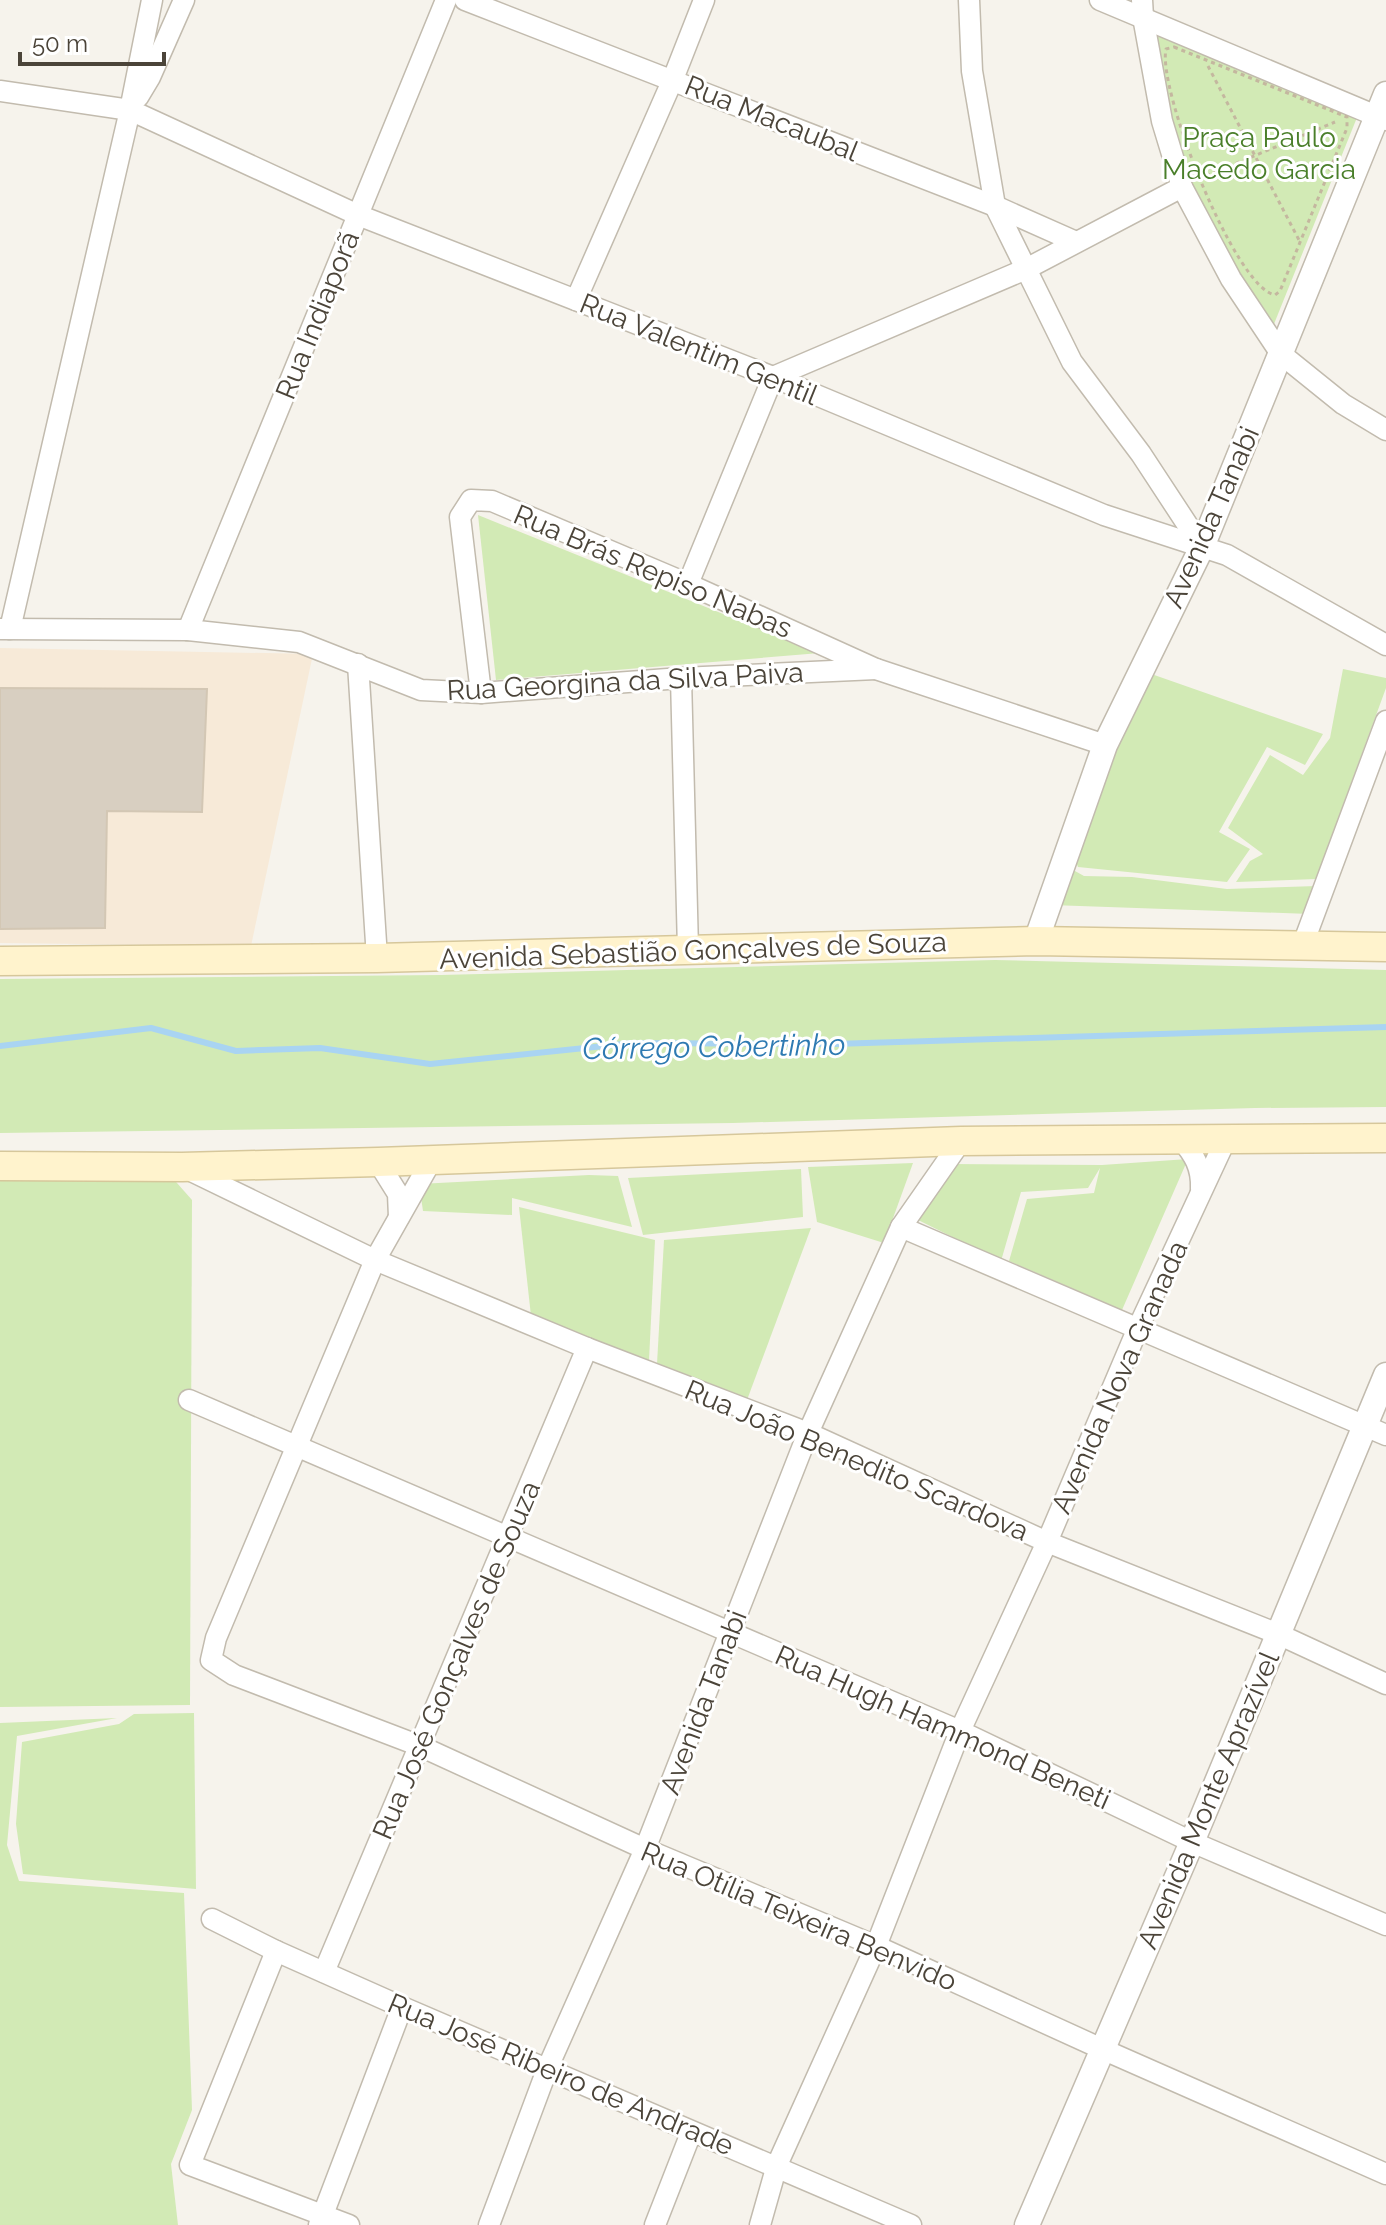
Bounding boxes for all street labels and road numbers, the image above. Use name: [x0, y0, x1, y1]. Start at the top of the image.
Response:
street label: Rua Macaubal: [680, 69, 864, 168]
street label: Rua Indiaporã: [269, 226, 366, 404]
street label: Rua Valentim Gentil: [575, 287, 823, 412]
street label: Avenida Tanabi: [1157, 422, 1266, 613]
street label: Rua Brás Repiso Nabas: [509, 498, 797, 645]
street label: Rua Georgina da Silva Paiva: [446, 656, 804, 707]
street label: Avenida Sebastião Gonçalves de Souza: [439, 925, 947, 976]
street label: Avenida Nova Granada: [1044, 1236, 1195, 1519]
street label: Rua João Benedito Scardova: [680, 1373, 1034, 1548]
street label: Rua José Gonçalves de Souza: [366, 1476, 547, 1844]
street label: Avenida Tanabi: [653, 1605, 754, 1799]
street label: Rua Hugh Hammond Beneti: [770, 1639, 1115, 1816]
street label: Avenida Monte Aprazível: [1131, 1646, 1286, 1954]
street label: Rua Otília Teixeira Benvido: [636, 1835, 962, 1998]
street label: Rua José Ribeiro de Andrade: [383, 1987, 739, 2162]

